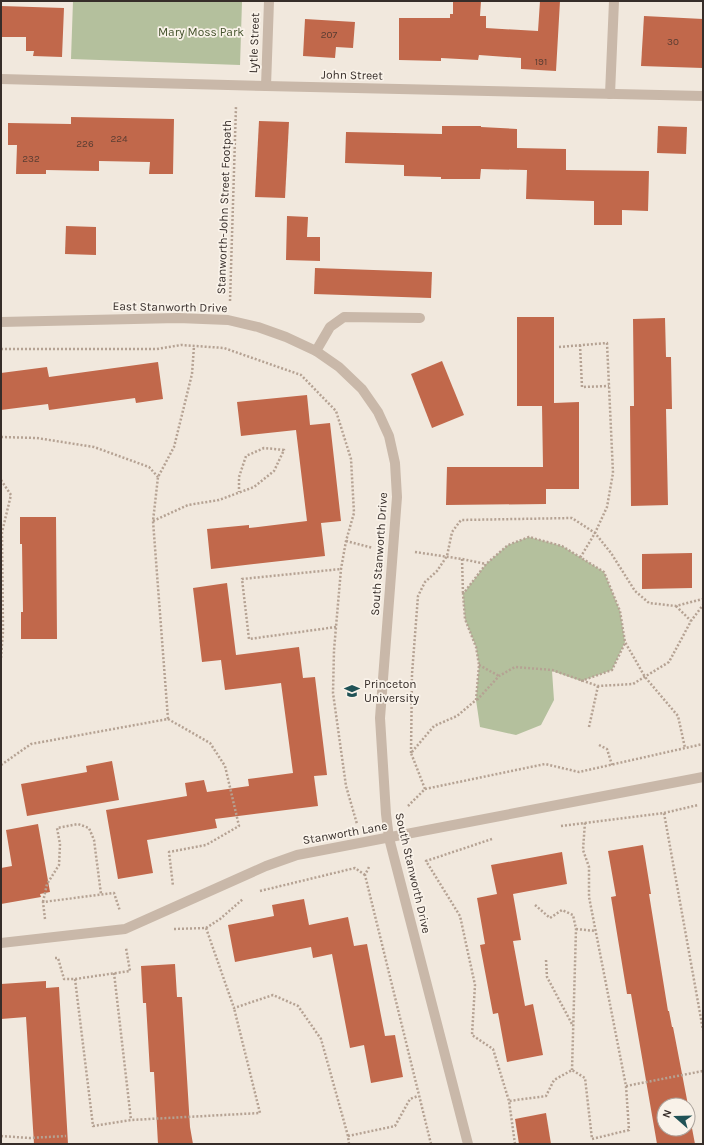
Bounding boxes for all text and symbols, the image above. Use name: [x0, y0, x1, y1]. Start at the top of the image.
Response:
street label: Lytle Street: [246, 12, 262, 74]
park label: Mary Moss Park: [158, 25, 244, 39]
house number: 207: [321, 29, 338, 41]
house number: 30: [667, 36, 679, 48]
house number: 191: [535, 56, 547, 68]
street label: John Street: [321, 67, 383, 83]
street label: Stanworth-John Street Footpath: [214, 119, 234, 295]
house number: 224: [110, 133, 128, 145]
house number: 226: [76, 138, 94, 150]
house number: 232: [22, 153, 40, 165]
street label: East Stanworth Drive: [112, 299, 228, 315]
street label: South Stanworth Drive: [368, 492, 390, 616]
place label: Princeton University: [364, 677, 420, 705]
school or university icon: Princeton University: [343, 682, 361, 700]
street label: South Stanworth Drive: [392, 811, 434, 935]
street label: Stanworth Lane: [302, 819, 388, 847]
north arrow: [656, 1097, 696, 1137]
text: N: [660, 1108, 675, 1120]

